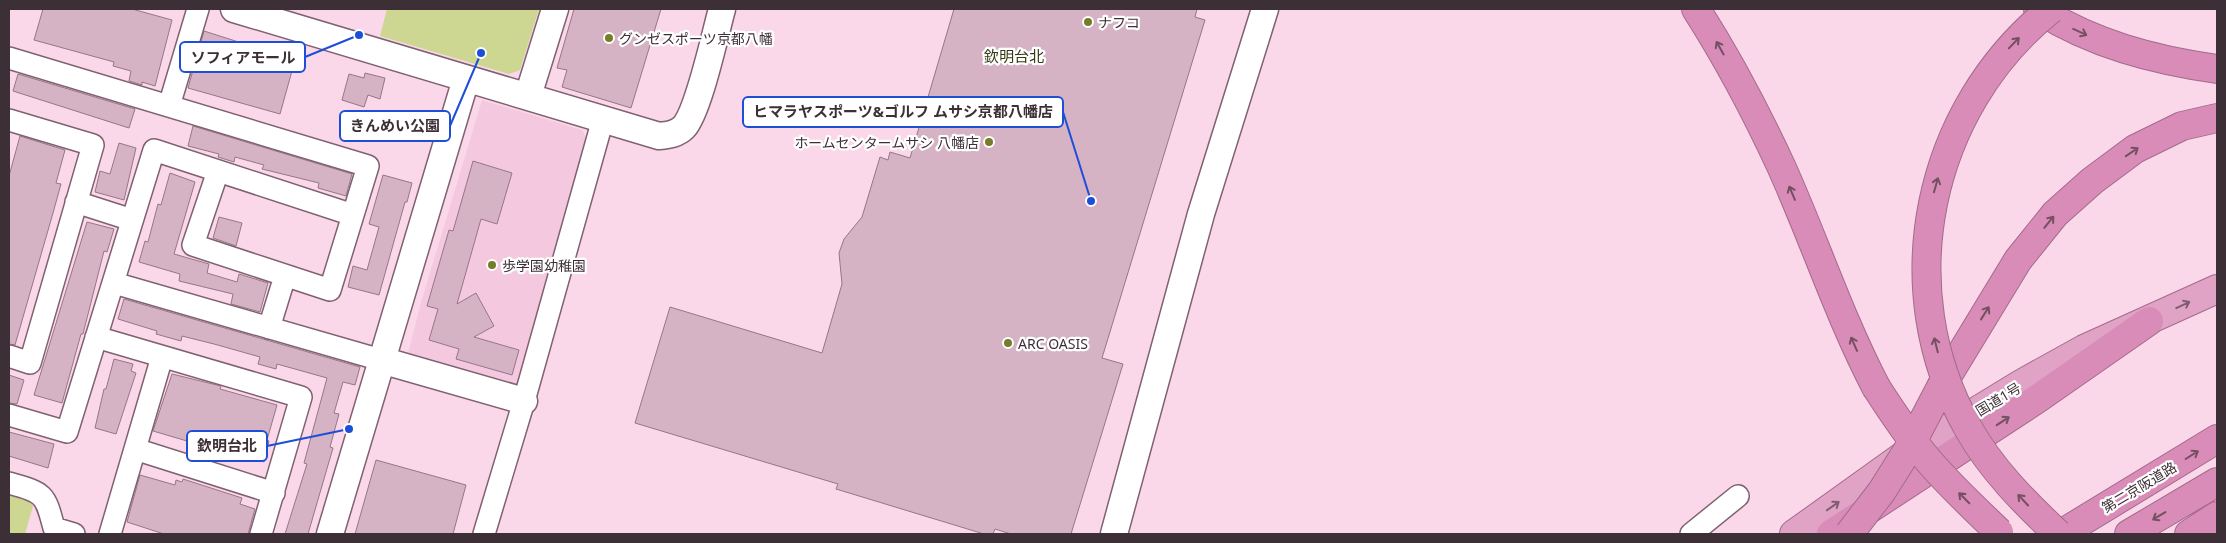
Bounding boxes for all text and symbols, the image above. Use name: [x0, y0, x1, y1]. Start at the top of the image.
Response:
place label: ナフコ: [1098, 13, 1140, 32]
marker: ナフコ: [1082, 16, 1094, 28]
one-way arrow: [2072, 28, 2087, 37]
place label: グンゼスポーツ京都八幡: [619, 29, 773, 48]
marker: グンゼスポーツ京都八幡: [603, 32, 615, 44]
one-way arrow: [2008, 37, 2020, 50]
one-way arrow: [1715, 40, 1725, 55]
callout: ソフィアモール: [180, 42, 305, 72]
district label: 欽明台北: [984, 46, 1044, 66]
text: ソフィアモール: [191, 47, 295, 67]
callout: ヒマラヤスポーツ&ゴルフ ムサシ京都八幡店: [743, 97, 1063, 127]
text: ヒマラヤスポーツ&ゴルフ ムサシ京都八幡店: [753, 101, 1053, 121]
callout: きんめい公園: [340, 111, 450, 141]
text: きんめい公園: [350, 115, 440, 135]
place label: ホームセンタームサシ 八幡店: [794, 133, 979, 152]
marker: ホームセンタームサシ 八幡店: [983, 136, 995, 148]
one-way arrow: [2125, 147, 2139, 157]
one-way arrow: [1932, 177, 1942, 193]
one-way arrow: [1787, 186, 1797, 201]
one-way arrow: [2043, 215, 2055, 228]
place label: 歩学園幼稚園: [502, 256, 586, 275]
marker: 歩学園幼稚園: [486, 259, 498, 271]
one-way arrow: [2175, 300, 2190, 309]
one-way arrow: [1979, 306, 1990, 320]
place label: ARC OASIS: [1018, 334, 1088, 353]
one-way arrow: [1848, 336, 1858, 351]
marker: ARC OASIS: [1002, 337, 1014, 349]
one-way arrow: [1931, 338, 1940, 354]
street label: 国道1号: [1972, 378, 2024, 420]
one-way arrow: [1996, 416, 2010, 426]
callout: 欽明台北: [187, 431, 267, 461]
text: 欽明台北: [197, 435, 257, 455]
one-way arrow: [2185, 449, 2199, 459]
street label: 第二京阪道路: [2098, 457, 2180, 517]
one-way arrow: [1958, 492, 1970, 504]
one-way arrow: [2017, 494, 2029, 506]
one-way arrow: [1826, 501, 1840, 511]
one-way arrow: [2152, 512, 2166, 522]

